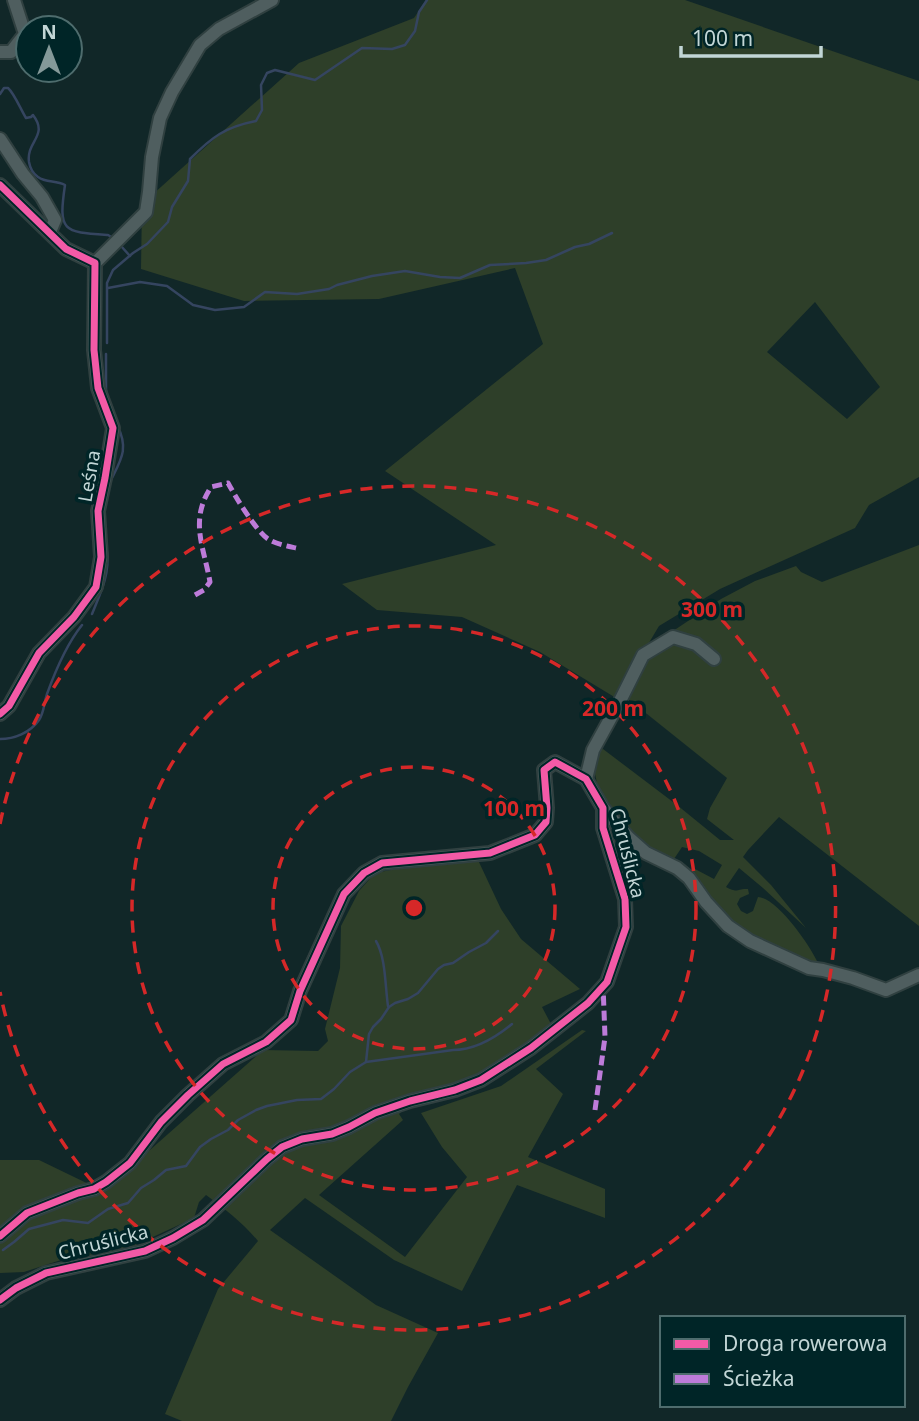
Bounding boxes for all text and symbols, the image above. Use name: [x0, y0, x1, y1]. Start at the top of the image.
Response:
north arrow: [14, 14, 84, 84]
scale bar: [681, 14, 821, 58]
text: N: [41, 19, 57, 45]
text: 100 m: [692, 24, 753, 52]
street label: Leśna: [72, 448, 106, 504]
text: 300 m: [681, 595, 743, 623]
text: 200 m: [582, 694, 644, 722]
text: 100 m: [483, 794, 545, 822]
street label: Chruślicka: [604, 805, 652, 901]
centre of rings: [402, 896, 426, 920]
street label: Chruślicka: [55, 1218, 151, 1266]
legend: [660, 1316, 905, 1407]
text: Droga rowerowa: [723, 1329, 887, 1357]
text: Ścieżka: [723, 1364, 795, 1392]

